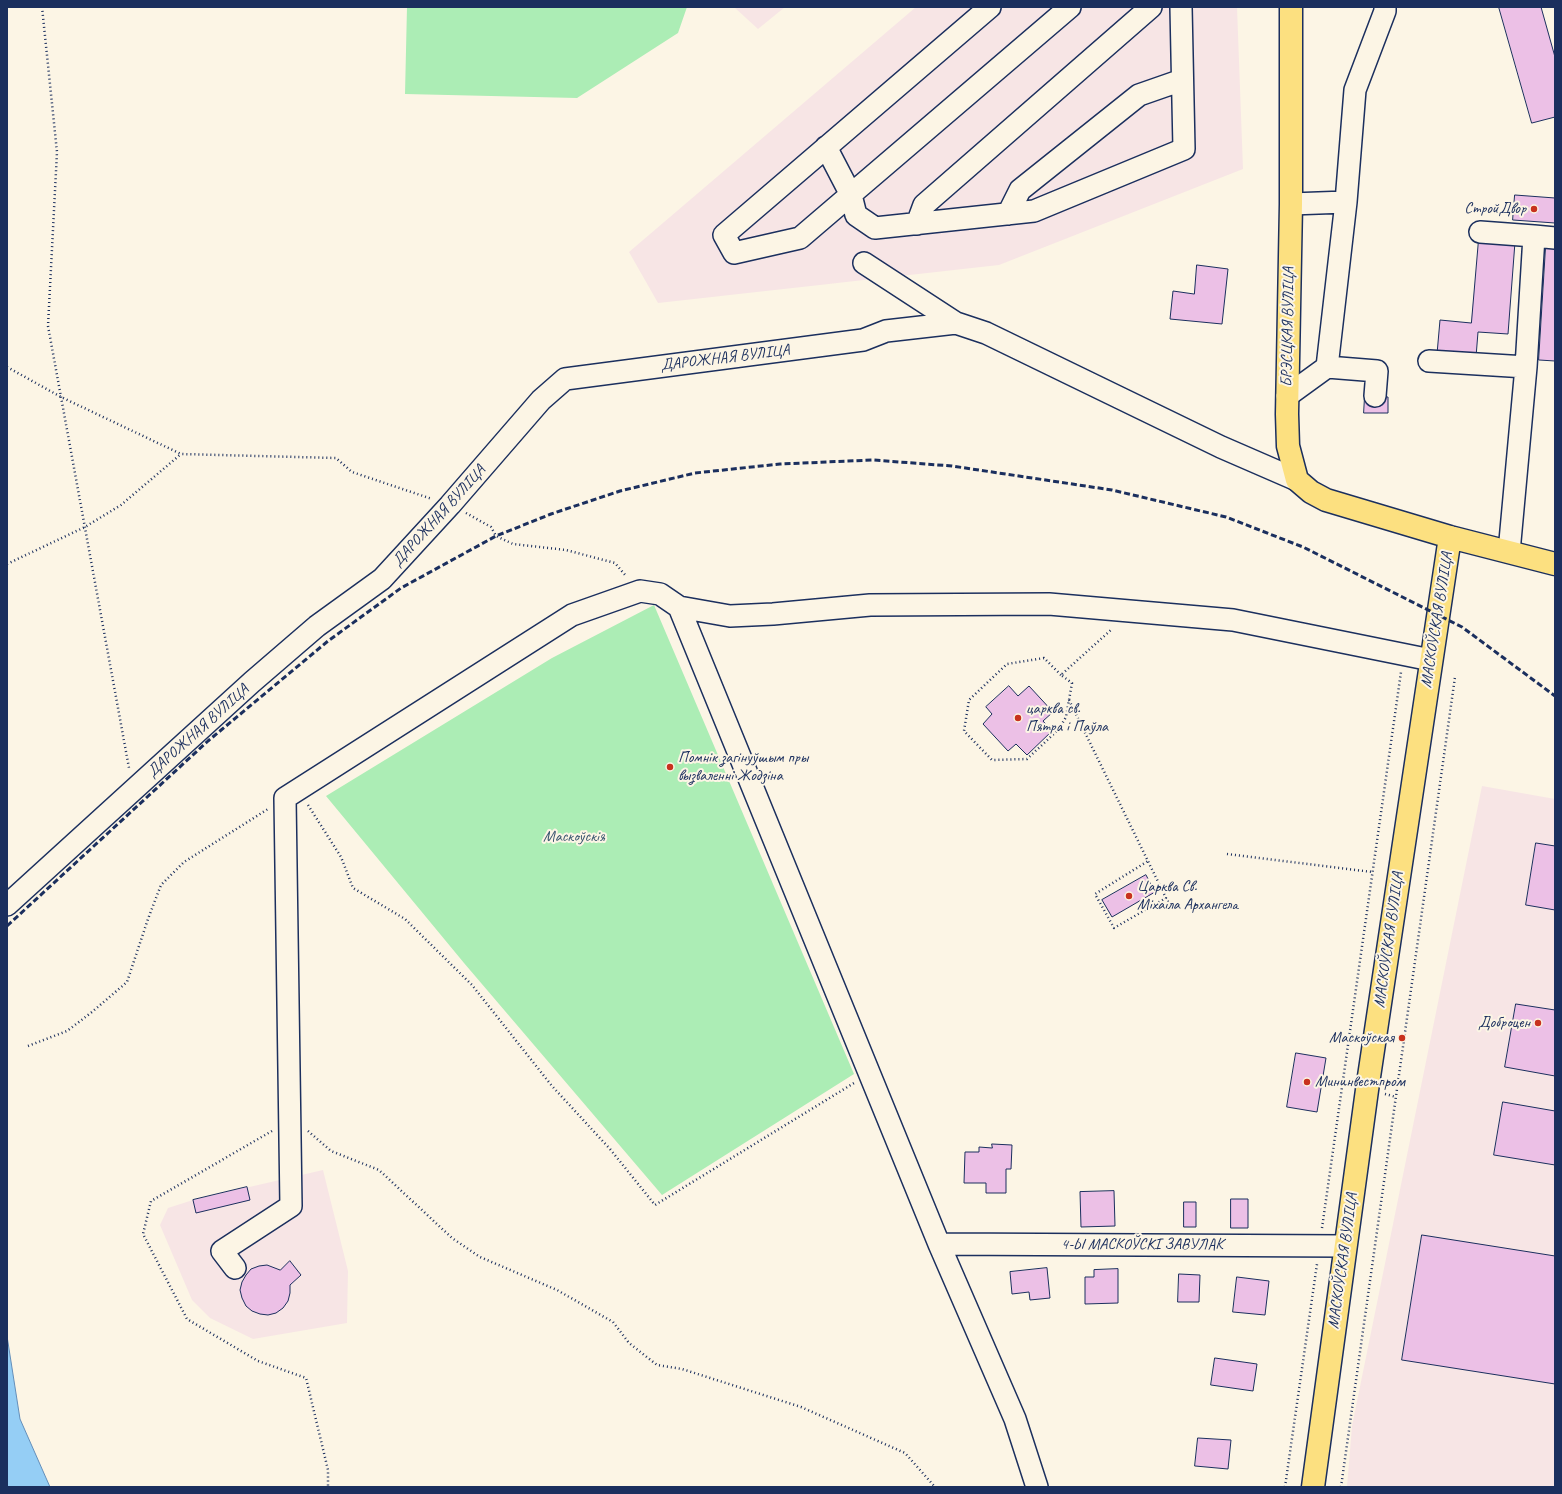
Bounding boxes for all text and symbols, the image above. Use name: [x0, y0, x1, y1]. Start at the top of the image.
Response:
place label: СтройДвор: [1464, 199, 1526, 219]
marker: СтройДвор: [1529, 204, 1539, 214]
street label: БРЭСЦКАЯ ВУЛІЦА: [1277, 267, 1299, 387]
street label: ДАРОЖНАЯ ВУЛІЦА: [659, 341, 791, 375]
street label: ДАРОЖНАЯ ВУЛІЦА: [388, 461, 490, 571]
street label: МАСКОЎСКАЯ ВУЛІЦА: [1417, 551, 1457, 689]
street label: ДАРОЖНАЯ ВУЛІЦА: [143, 680, 253, 782]
place label: царква св. Пятра і Паўла: [1026, 699, 1108, 737]
marker: царква св. Пятра і Паўла: [1013, 713, 1023, 723]
place label: Помнік загінуўшым пры вызваленні Жодзіна: [678, 748, 808, 786]
marker: Помнік загінуўшым пры вызваленні Жодзіна: [665, 762, 675, 772]
park label: Маскоўскія: [543, 827, 605, 847]
street label: МАСКОЎСКАЯ ВУЛІЦА: [1370, 871, 1408, 1009]
place label: Царква Св. Міхаіла Архангела: [1137, 877, 1238, 915]
marker: Царква Св. Міхаіла Архангела: [1124, 891, 1134, 901]
place label: Доброцен: [1478, 1013, 1530, 1033]
marker: Доброцен: [1533, 1018, 1543, 1028]
place label: Маскоўская: [1329, 1028, 1394, 1048]
marker: Маскоўская: [1397, 1033, 1407, 1043]
place label: Мининвестпром: [1315, 1072, 1405, 1092]
marker: Мининвестпром: [1302, 1077, 1312, 1087]
street label: МАСКОЎСКАЯ ВУЛІЦА: [1324, 1192, 1362, 1330]
street label: 4-Ы МАСКОЎСКІ ЗАВУЛАК: [1061, 1235, 1223, 1255]

